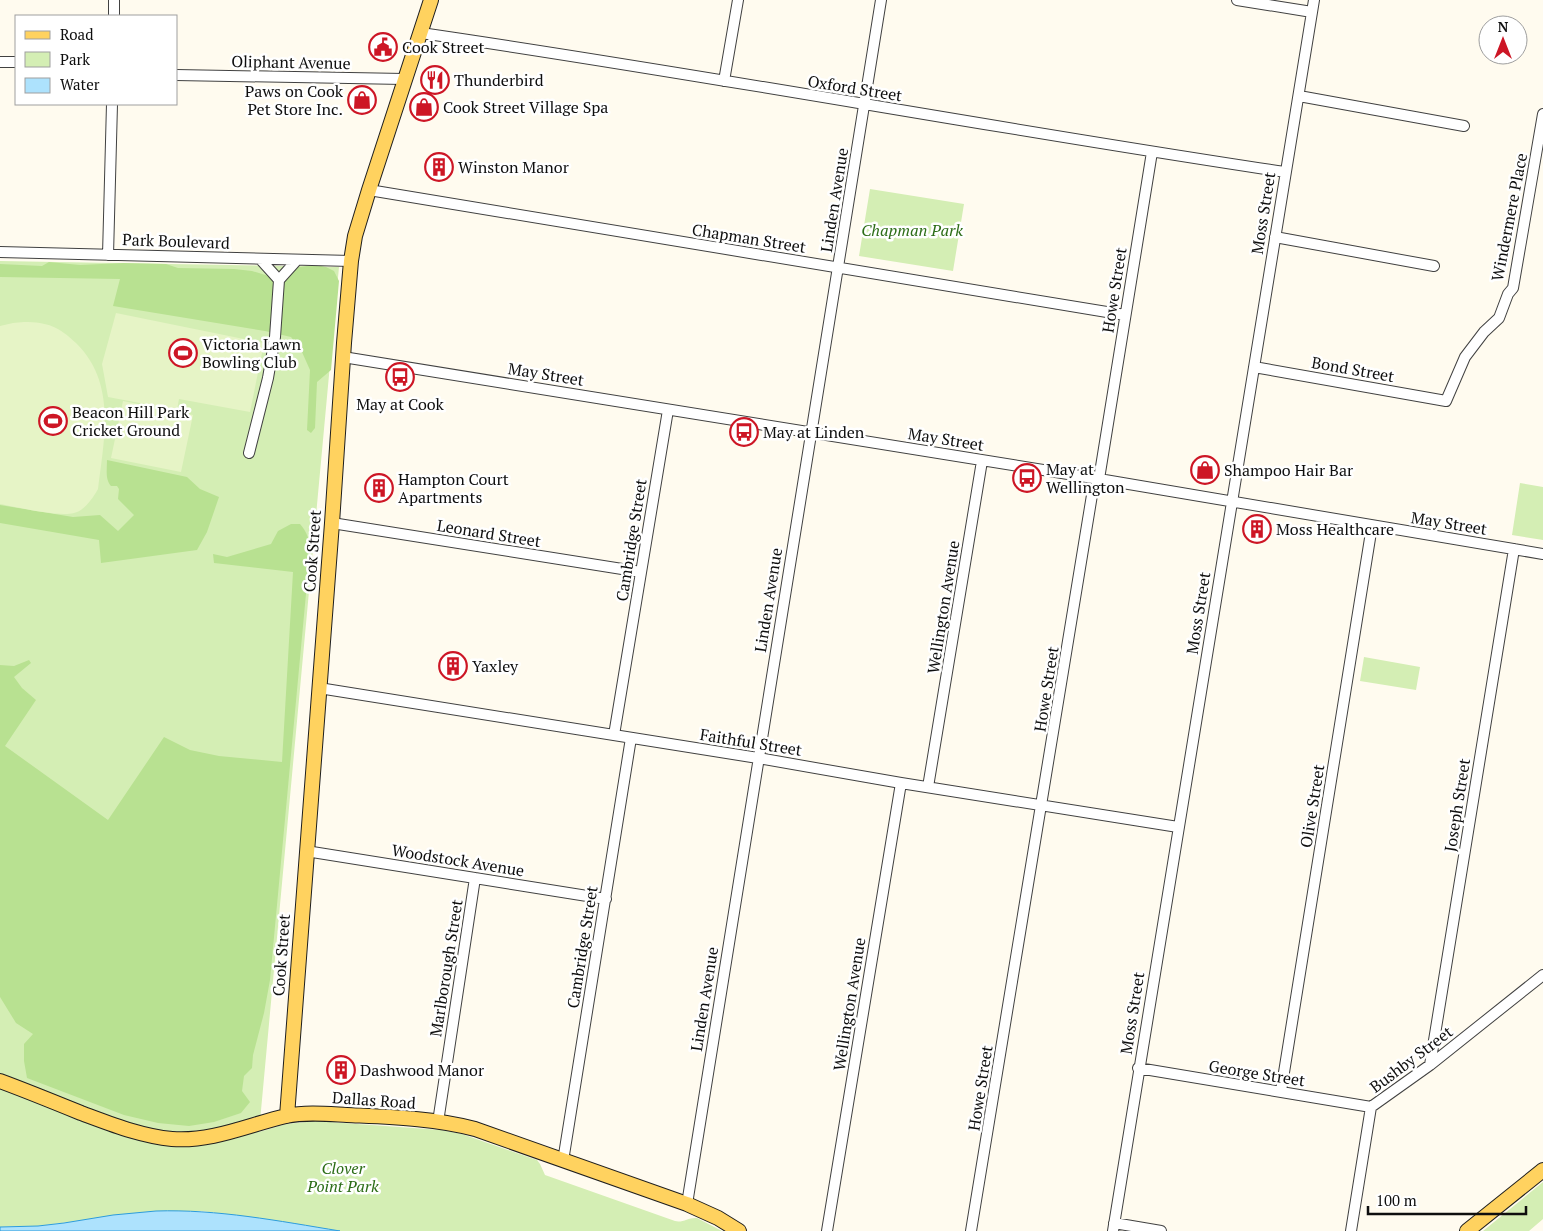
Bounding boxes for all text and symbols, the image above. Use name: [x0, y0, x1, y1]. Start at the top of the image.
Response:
legend: [15, 15, 178, 105]
north arrow: [1478, 15, 1528, 65]
text: N: [1498, 17, 1509, 36]
text: Road: [60, 24, 93, 44]
public building icon: Cook Street: [368, 32, 398, 62]
place label: Cook Street: [402, 36, 485, 58]
text: Park: [60, 49, 90, 69]
street label: Oliphant Avenue: [231, 50, 351, 74]
restaurant icon: Thunderbird: [420, 65, 450, 95]
place label: Thunderbird: [454, 69, 544, 91]
street label: Oxford Street: [806, 70, 904, 106]
text: Water: [60, 74, 100, 94]
place label: Paws on Cook Pet Store Inc.: [245, 80, 344, 120]
shop icon: Paws on Cook Pet Store Inc.: [347, 85, 377, 115]
shop icon: Cook Street Village Spa: [409, 92, 439, 122]
place label: Cook Street Village Spa: [443, 96, 608, 118]
street label: Linden Avenue: [815, 146, 853, 254]
street label: Windermere Place: [1486, 151, 1532, 283]
building icon: Winston Manor: [424, 152, 454, 182]
place label: Winston Manor: [458, 156, 570, 178]
street label: Moss Street: [1246, 170, 1280, 256]
street label: Chapman Street: [691, 218, 807, 258]
park label: Chapman Park: [861, 219, 963, 241]
street label: Park Boulevard: [122, 228, 230, 254]
street label: Howe Street: [1096, 246, 1132, 334]
place label: Victoria Lawn Bowling Club: [202, 333, 301, 373]
sports icon: Victoria Lawn Bowling Club: [168, 338, 198, 368]
street label: Bond Street: [1310, 351, 1396, 387]
street label: May Street: [506, 357, 586, 391]
bus stop icon: May at Cook: [385, 362, 415, 392]
place label: May at Cook: [356, 393, 445, 415]
place label: Beacon Hill Park Cricket Ground: [72, 401, 190, 441]
sports icon: Beacon Hill Park Cricket Ground: [38, 406, 68, 436]
bus stop icon: May at Linden: [729, 417, 759, 447]
place label: May at Linden: [763, 421, 865, 443]
street label: May Street: [906, 422, 986, 456]
shop icon: Shampoo Hair Bar: [1190, 455, 1220, 485]
place label: May at Wellington: [1046, 458, 1125, 498]
place label: Shampoo Hair Bar: [1224, 459, 1354, 481]
bus stop icon: May at Wellington: [1012, 463, 1042, 493]
place label: Hampton Court Apartments: [398, 468, 509, 508]
building icon: Hampton Court Apartments: [364, 473, 394, 503]
street label: Cambridge Street: [610, 477, 652, 603]
street label: May Street: [1409, 506, 1489, 540]
street label: Cook Street: [298, 509, 326, 593]
street label: Leonard Street: [435, 514, 543, 552]
building icon: Moss Healthcare: [1242, 514, 1272, 544]
place label: Moss Healthcare: [1276, 518, 1394, 540]
street label: Wellington Avenue: [922, 539, 964, 675]
street label: Linden Avenue: [749, 546, 787, 654]
street label: Moss Street: [1181, 570, 1215, 656]
street label: Howe Street: [1028, 645, 1064, 733]
building icon: Yaxley: [438, 651, 468, 681]
place label: Yaxley: [472, 655, 519, 677]
street label: Faithful Street: [698, 723, 804, 761]
street label: Joseph Street: [1439, 757, 1475, 853]
street label: Olive Street: [1295, 763, 1329, 849]
street label: Woodstock Avenue: [390, 839, 526, 881]
street label: Cambridge Street: [561, 884, 603, 1010]
street label: Marlborough Street: [424, 898, 468, 1038]
street label: Cook Street: [267, 913, 295, 997]
street label: Wellington Avenue: [828, 936, 870, 1072]
street label: Linden Avenue: [685, 945, 723, 1053]
street label: Moss Street: [1115, 970, 1149, 1056]
street label: Bushby Street: [1365, 1021, 1457, 1097]
street label: Howe Street: [962, 1044, 998, 1132]
building icon: Dashwood Manor: [326, 1055, 356, 1085]
street label: George Street: [1207, 1055, 1307, 1091]
place label: Dashwood Manor: [360, 1059, 485, 1081]
street label: Dallas Road: [332, 1086, 417, 1114]
park label: Clover Point Park: [306, 1157, 379, 1197]
scale bar: [1368, 1184, 1526, 1216]
text: 100 m: [1376, 1190, 1417, 1210]

